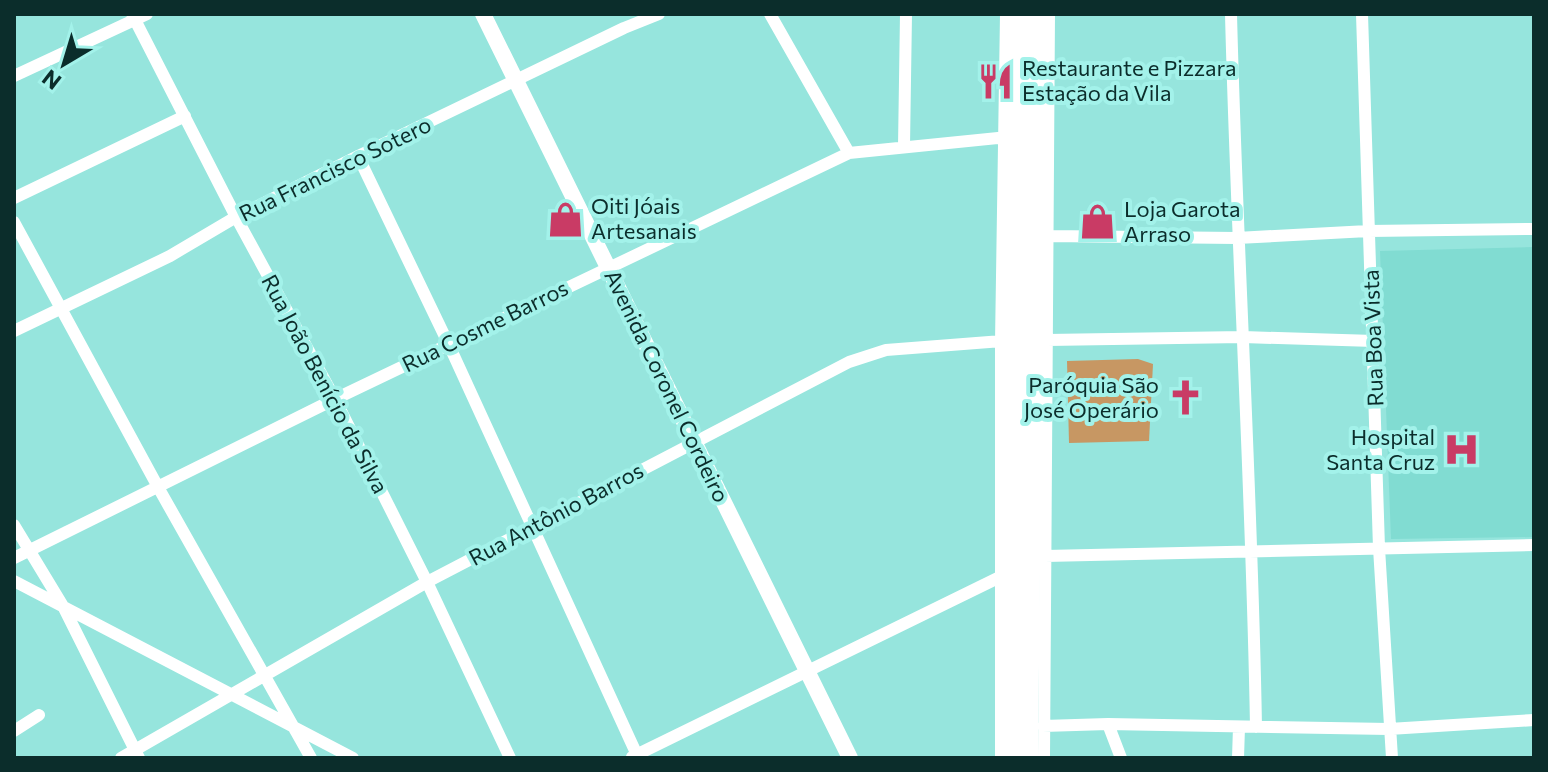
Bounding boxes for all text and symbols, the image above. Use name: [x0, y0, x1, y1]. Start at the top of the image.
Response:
north arrow: [24, 24, 104, 104]
place label: Restaurante e Pizzara Estação da Vila: [1022, 54, 1236, 106]
restaurant icon: Restaurante e Pizzara Estação da Vila: [977, 62, 1015, 100]
text: N: [37, 64, 66, 96]
street label: Rua Francisco Sotero: [234, 110, 435, 227]
place label: Oiti Jóais Artesanais: [591, 192, 697, 244]
place label: Loja Garota Arraso: [1124, 195, 1241, 247]
shop icon: Oiti Jóais Artesanais: [546, 200, 584, 238]
shop icon: Loja Garota Arraso: [1079, 203, 1117, 241]
street label: Avenida Coronel Cordeiro: [599, 265, 736, 506]
street label: Rua Boa Vista: [1357, 269, 1388, 407]
street label: Rua João Benício da Silva: [256, 270, 395, 498]
street label: Rua Cosme Barros: [397, 274, 572, 377]
place label: Paróquia São José Operário: [1024, 371, 1159, 423]
church icon: Paróquia São José Operário: [1166, 379, 1204, 417]
place label: Hospital Santa Cruz: [1326, 423, 1435, 475]
hospital icon: Hospital Santa Cruz: [1442, 431, 1480, 469]
street label: Rua Antônio Barros: [464, 456, 648, 571]

